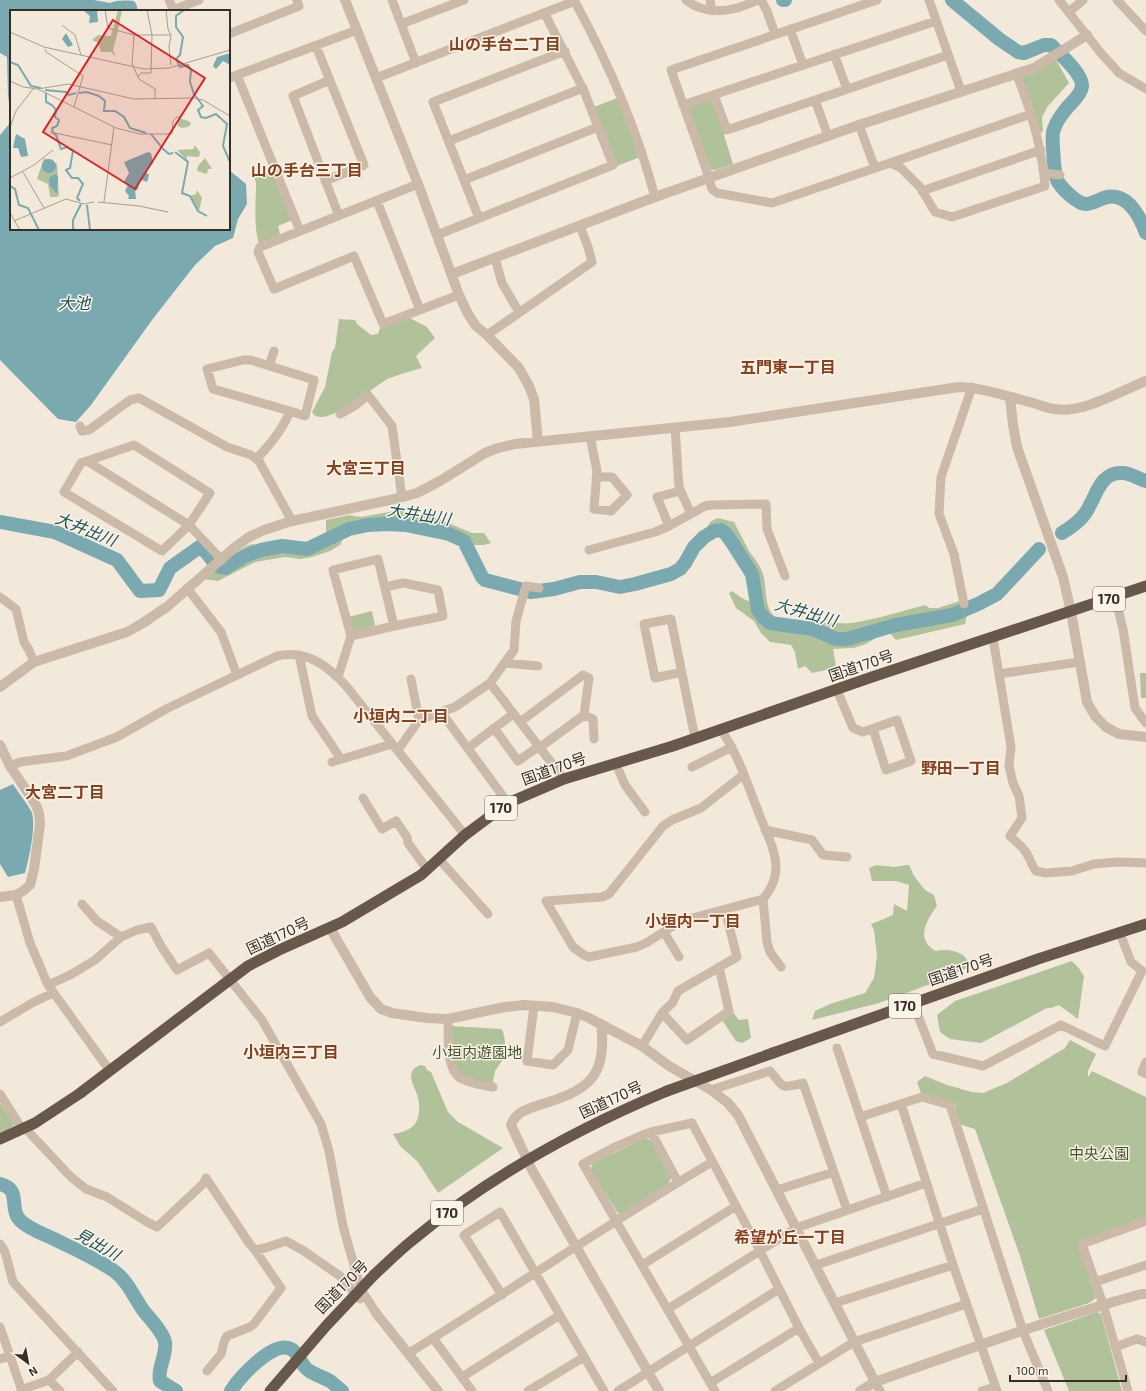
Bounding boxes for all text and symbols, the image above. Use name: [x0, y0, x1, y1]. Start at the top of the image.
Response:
inset map: [10, 10, 230, 230]
district label: 山の手台二丁目: [449, 34, 561, 53]
district label: 山の手台三丁目: [251, 160, 363, 179]
water label: 大池: [58, 293, 92, 312]
district label: 五門東一丁目: [740, 357, 836, 376]
district label: 大宮三丁目: [326, 458, 406, 477]
water label: 大井出川: [386, 499, 454, 528]
water label: 大井出川: [53, 508, 121, 550]
road number: 170: [1093, 587, 1125, 611]
water label: 大井出川: [773, 594, 841, 630]
street label: 国道170号: [826, 646, 896, 685]
district label: 小垣内二丁目: [353, 706, 449, 725]
street label: 国道170号: [519, 748, 589, 788]
district label: 野田一丁目: [921, 758, 1001, 777]
district label: 大宮二丁目: [25, 782, 105, 801]
road number: 170: [485, 796, 517, 820]
district label: 小垣内一丁目: [645, 911, 741, 930]
street label: 国道170号: [243, 913, 312, 958]
street label: 国道170号: [926, 950, 996, 989]
road number: 170: [889, 994, 921, 1018]
district label: 小垣内三丁目: [243, 1042, 339, 1061]
park label: 小垣内遊園地: [432, 1043, 522, 1061]
street label: 国道170号: [576, 1077, 645, 1122]
park label: 中央公園: [1069, 1144, 1129, 1162]
road number: 170: [431, 1201, 463, 1225]
water label: 見出川: [73, 1224, 126, 1264]
district label: 希望が丘一丁目: [734, 1227, 846, 1246]
street label: 国道170号: [311, 1256, 371, 1317]
north arrow: [8, 1343, 48, 1383]
scale bar: [1010, 1357, 1126, 1383]
text: 100 m: [1016, 1363, 1048, 1377]
text: N: [27, 1364, 40, 1380]

